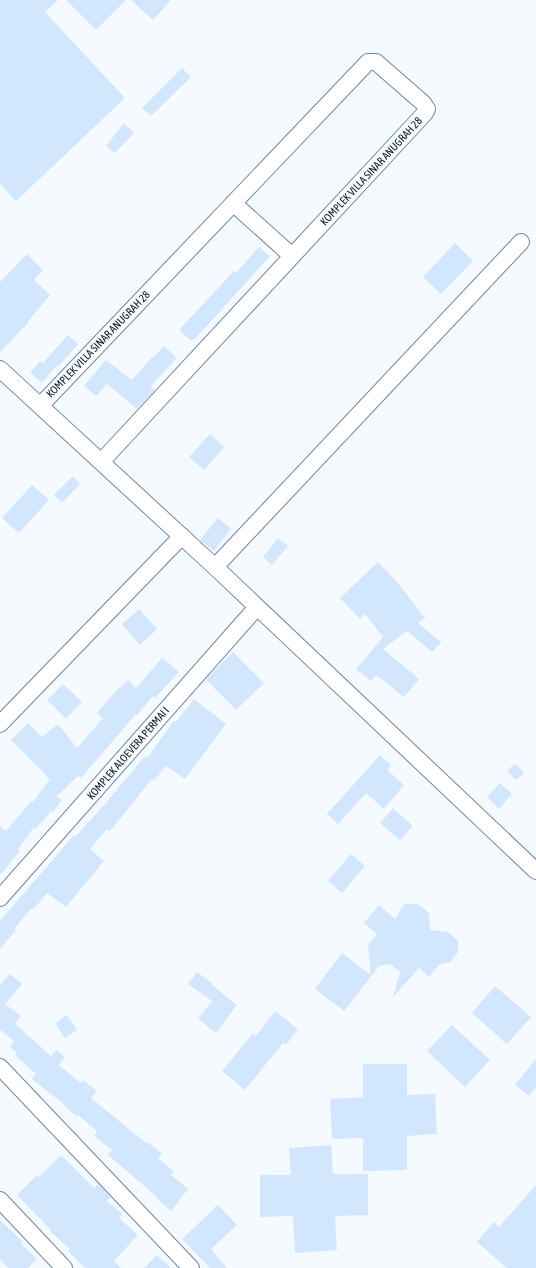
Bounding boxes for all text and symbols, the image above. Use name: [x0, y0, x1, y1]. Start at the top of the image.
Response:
street label: KOMPLEK VILLA SINAR ANUGRAH 28: [318, 114, 424, 228]
street label: KOMPLEK VILLA SINAR ANUGRAH 28: [44, 288, 152, 400]
street label: KOMPLEK ALOEVERA PERMAI I: [85, 704, 171, 802]

